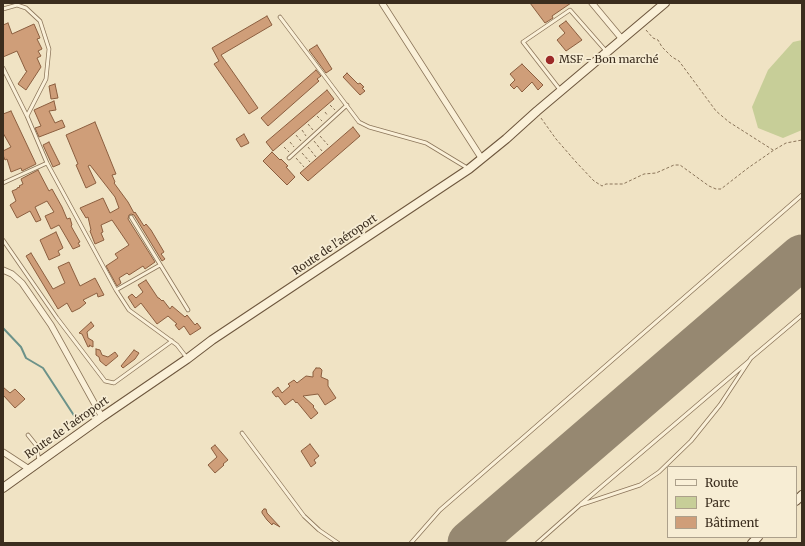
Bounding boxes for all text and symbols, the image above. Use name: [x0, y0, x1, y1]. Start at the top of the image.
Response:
place label: MSF - Bon marché: [559, 53, 658, 67]
marker: MSF - Bon marché: [544, 54, 556, 66]
street label: Route de l'aéroport: [290, 212, 380, 278]
street label: Route de l'aéroport: [23, 394, 111, 462]
legend: [667, 466, 797, 538]
text: Route: [705, 475, 738, 490]
text: Parc: [705, 495, 730, 510]
text: Bâtiment: [705, 515, 759, 530]

